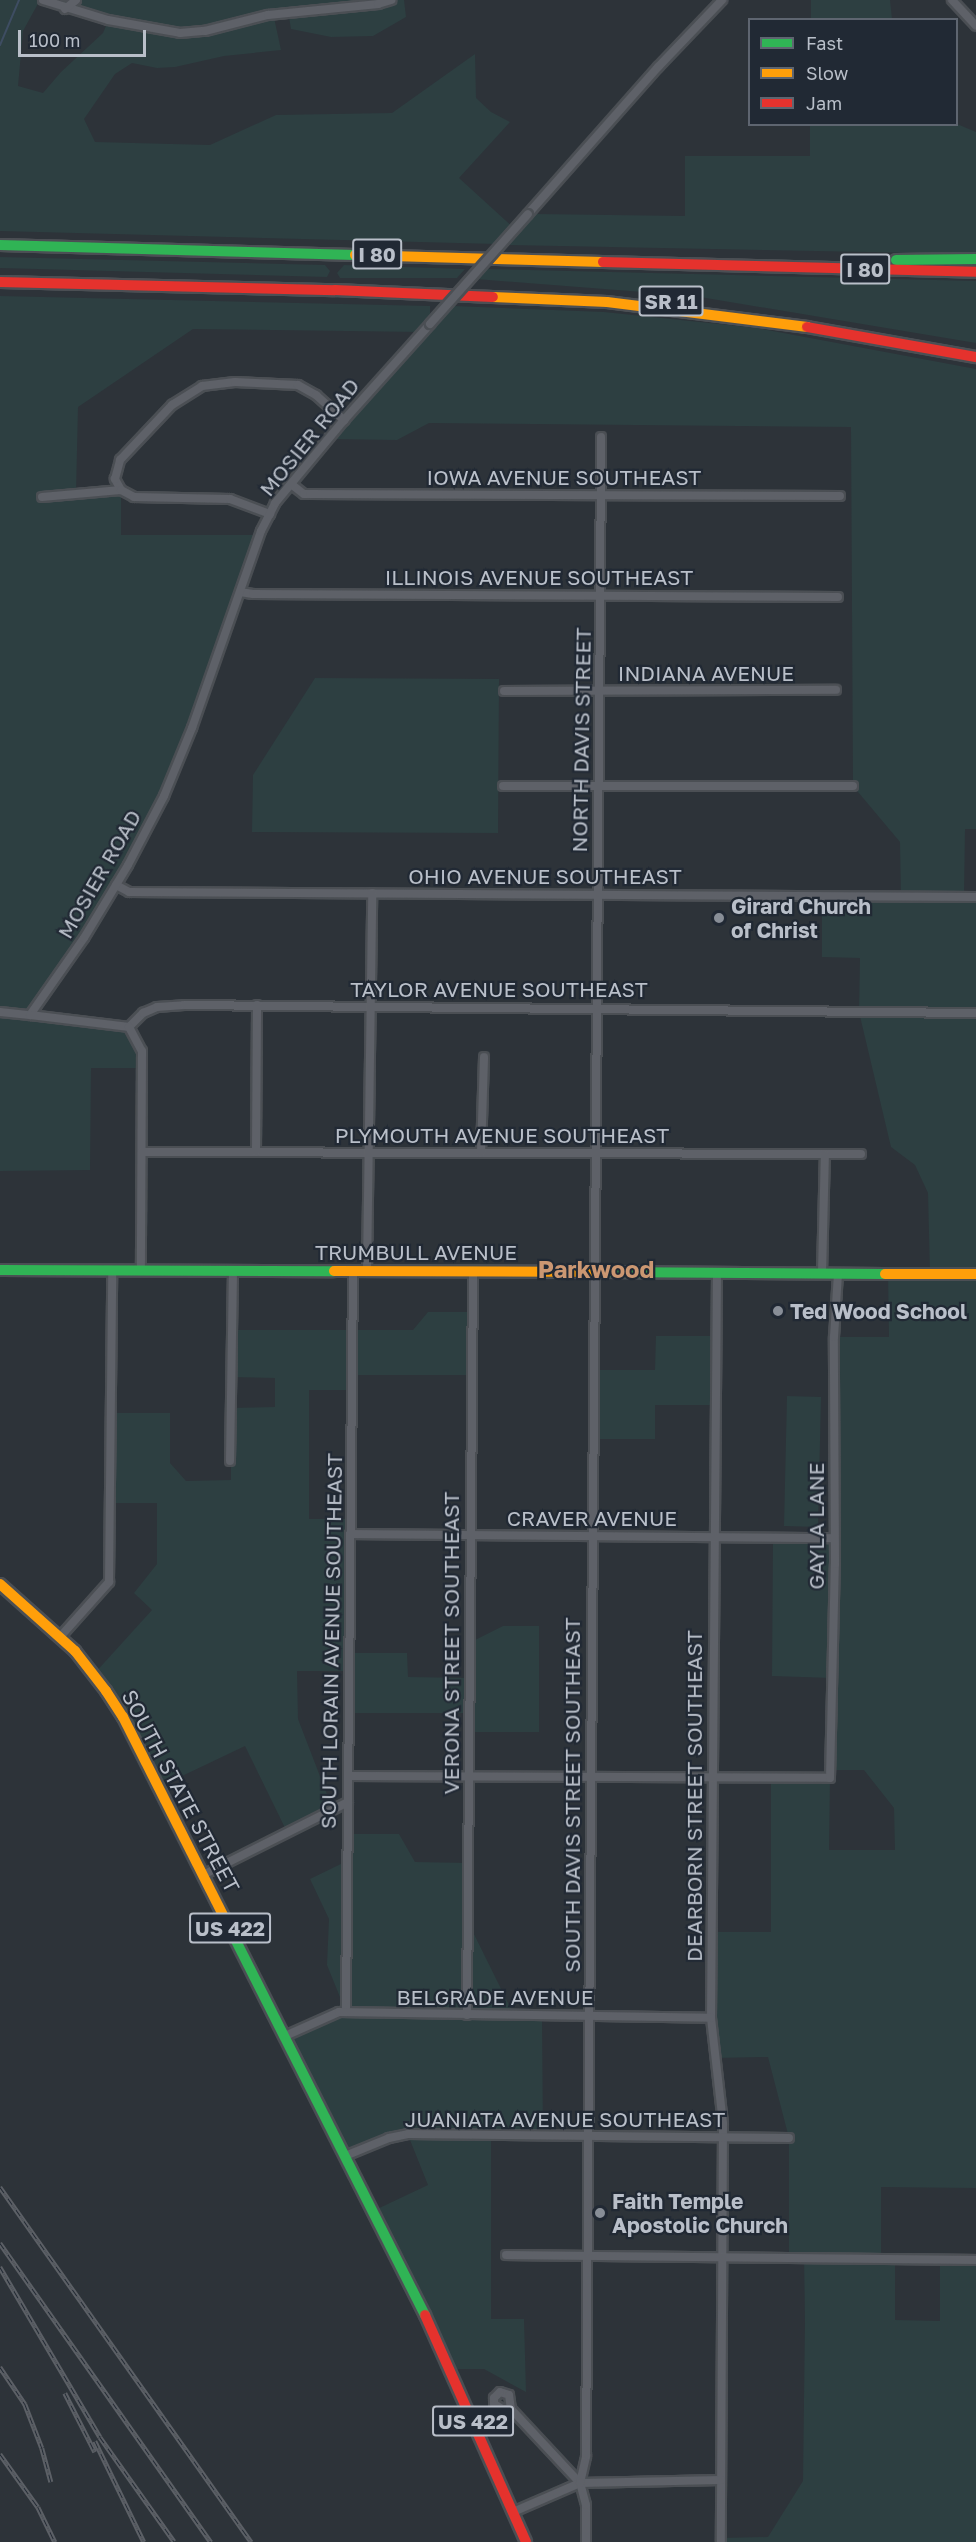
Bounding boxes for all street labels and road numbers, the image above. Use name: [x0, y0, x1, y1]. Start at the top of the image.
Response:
road number: I 80: [352, 237, 403, 271]
road number: I 80: [840, 252, 890, 286]
road number: SR 11: [638, 284, 704, 318]
street label: MOSIER ROAD: [254, 373, 364, 501]
street label: IOWA AVENUE SOUTHEAST: [427, 464, 701, 490]
street label: ILLINOIS AVENUE SOUTHEAST: [385, 564, 693, 590]
street label: NORTH DAVIS STREET: [566, 627, 596, 853]
street label: INDIANA AVENUE: [618, 660, 794, 686]
street label: MOSIER ROAD: [52, 805, 146, 943]
street label: OHIO AVENUE SOUTHEAST: [408, 863, 682, 889]
street label: TAYLOR AVENUE SOUTHEAST: [350, 976, 648, 1002]
street label: PLYMOUTH AVENUE SOUTHEAST: [335, 1122, 669, 1148]
street label: TRUMBULL AVENUE: [315, 1239, 517, 1265]
street label: SOUTH LORAIN AVENUE SOUTHEAST: [315, 1453, 347, 1829]
street label: GAYLA LANE: [803, 1462, 829, 1590]
street label: VERONA STREET SOUTHEAST: [438, 1492, 464, 1794]
street label: CRAVER AVENUE: [507, 1505, 677, 1531]
street label: SOUTH DAVIS STREET SOUTHEAST: [559, 1617, 585, 1973]
street label: DEARBORN STREET SOUTHEAST: [681, 1630, 707, 1962]
street label: SOUTH STATE STREET: [117, 1685, 245, 1897]
road number: US 422: [188, 1911, 272, 1945]
street label: BELGRADE AVENUE: [396, 1984, 594, 2010]
street label: JUANIATA AVENUE SOUTHEAST: [405, 2106, 725, 2132]
road number: US 422: [431, 2404, 515, 2438]

